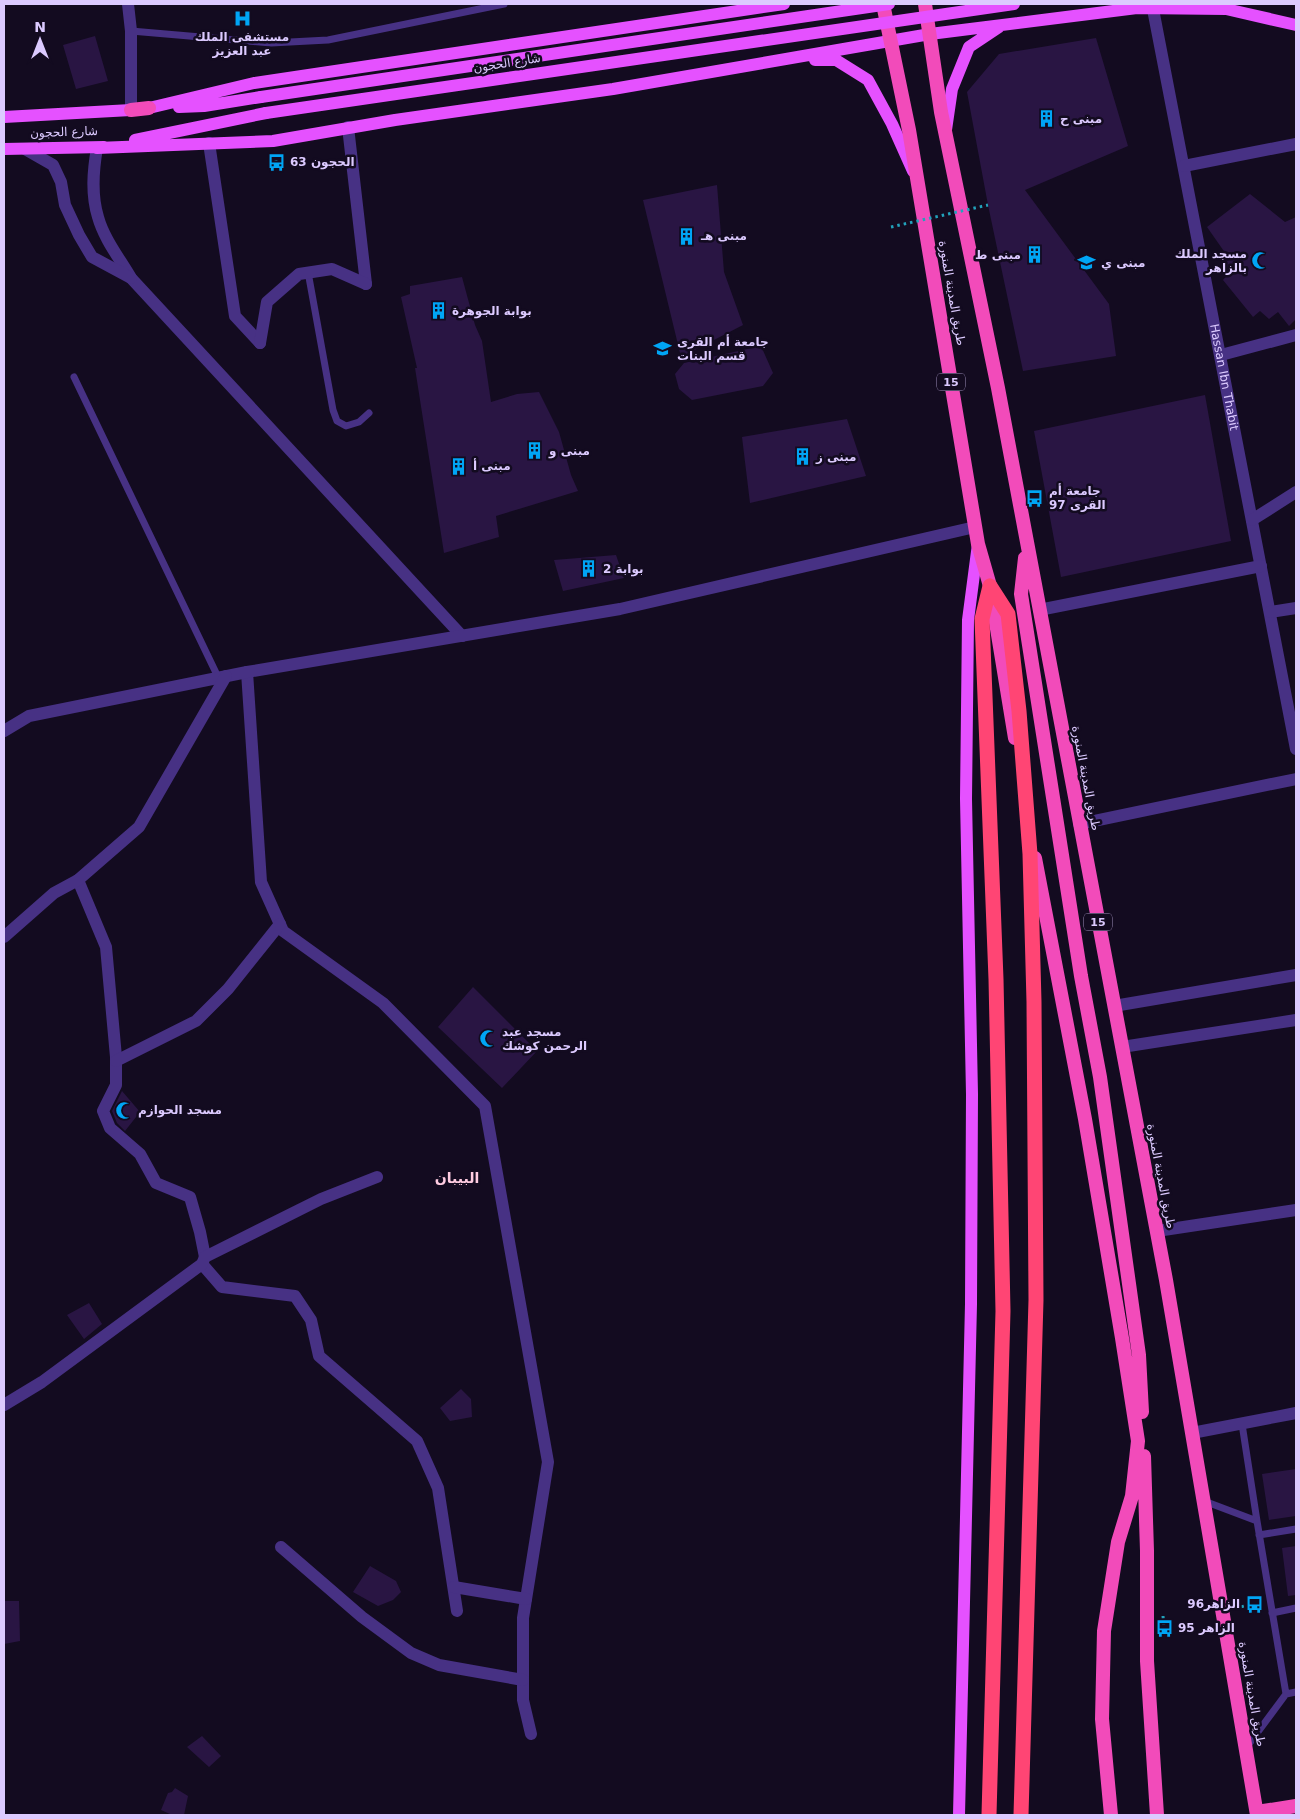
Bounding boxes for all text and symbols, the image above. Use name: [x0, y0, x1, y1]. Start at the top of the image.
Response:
hospital icon: مستشفى الملك عبد العزيز: [232, 8, 252, 28]
north arrow: [15, 15, 65, 65]
text: N: [34, 19, 46, 35]
place label: مستشفى الملك عبد العزيز: [195, 30, 289, 58]
street label: شارع الحجون: [472, 51, 542, 76]
building icon: مبنى ح: [1036, 109, 1056, 129]
place label: مبنى ح: [1060, 112, 1102, 126]
street label: شارع الحجون: [30, 124, 98, 141]
bus stop icon: الحجون 63: [266, 152, 286, 172]
place label: الحجون 63: [290, 155, 355, 170]
building icon: مبنى هـ: [677, 226, 697, 246]
place label: مبنى هـ: [700, 229, 747, 243]
street label: طريق المدينة المنورة: [935, 239, 968, 347]
building icon: مبنى ط: [1025, 245, 1045, 265]
place label: مسجد الملك بالزاهر: [1175, 247, 1247, 275]
place label: مبنى ط: [975, 248, 1021, 262]
mosque icon: مسجد الملك بالزاهر: [1251, 251, 1271, 271]
school or university icon: مبنى ي: [1077, 253, 1097, 273]
place label: مبنى ي: [1101, 256, 1146, 270]
building icon: بوابة الجوهرة: [428, 301, 448, 321]
place label: بوابة الجوهرة: [452, 304, 532, 319]
street label: Hassan Ibn Thabit: [1207, 323, 1241, 432]
place label: جامعة أم القرى قسم البنات: [677, 334, 769, 363]
school or university icon: جامعة أم القرى قسم البنات: [653, 339, 673, 359]
road number: 15: [937, 374, 965, 391]
building icon: مبنى و: [525, 441, 545, 461]
place label: مبنى و: [548, 444, 590, 459]
building icon: مبنى ز: [792, 447, 812, 467]
place label: مبنى ز: [815, 450, 856, 464]
building icon: مبنى أ: [449, 456, 469, 476]
place label: مبنى أ: [473, 458, 511, 473]
place label: جامعة أم القرى 97: [1049, 483, 1106, 512]
bus stop icon: جامعة أم القرى 97: [1025, 488, 1045, 508]
building icon: بوابة 2: [579, 559, 599, 579]
place label: بوابة 2: [603, 562, 643, 577]
street label: طريق المدينة المنورة: [1068, 724, 1103, 832]
road number: 15: [1084, 914, 1112, 930]
place label: مسجد عبد الرحمن كوشك: [502, 1025, 587, 1054]
mosque icon: مسجد عبد الرحمن كوشك: [478, 1029, 498, 1049]
mosque icon: مسجد الحوازم: [114, 1100, 134, 1120]
place label: مسجد الحوازم: [138, 1103, 222, 1118]
street label: طريق المدينة المنورة: [1143, 1122, 1178, 1230]
district label: البيبان: [435, 1170, 479, 1186]
bus stop icon: الزاهر96: [1244, 1594, 1264, 1614]
place label: الزاهر96: [1187, 1597, 1240, 1611]
bus stop icon: الزاهر 95: [1154, 1618, 1174, 1638]
place label: الزاهر 95: [1178, 1621, 1235, 1635]
street label: طريق المدينة المنورة: [1235, 1640, 1268, 1748]

